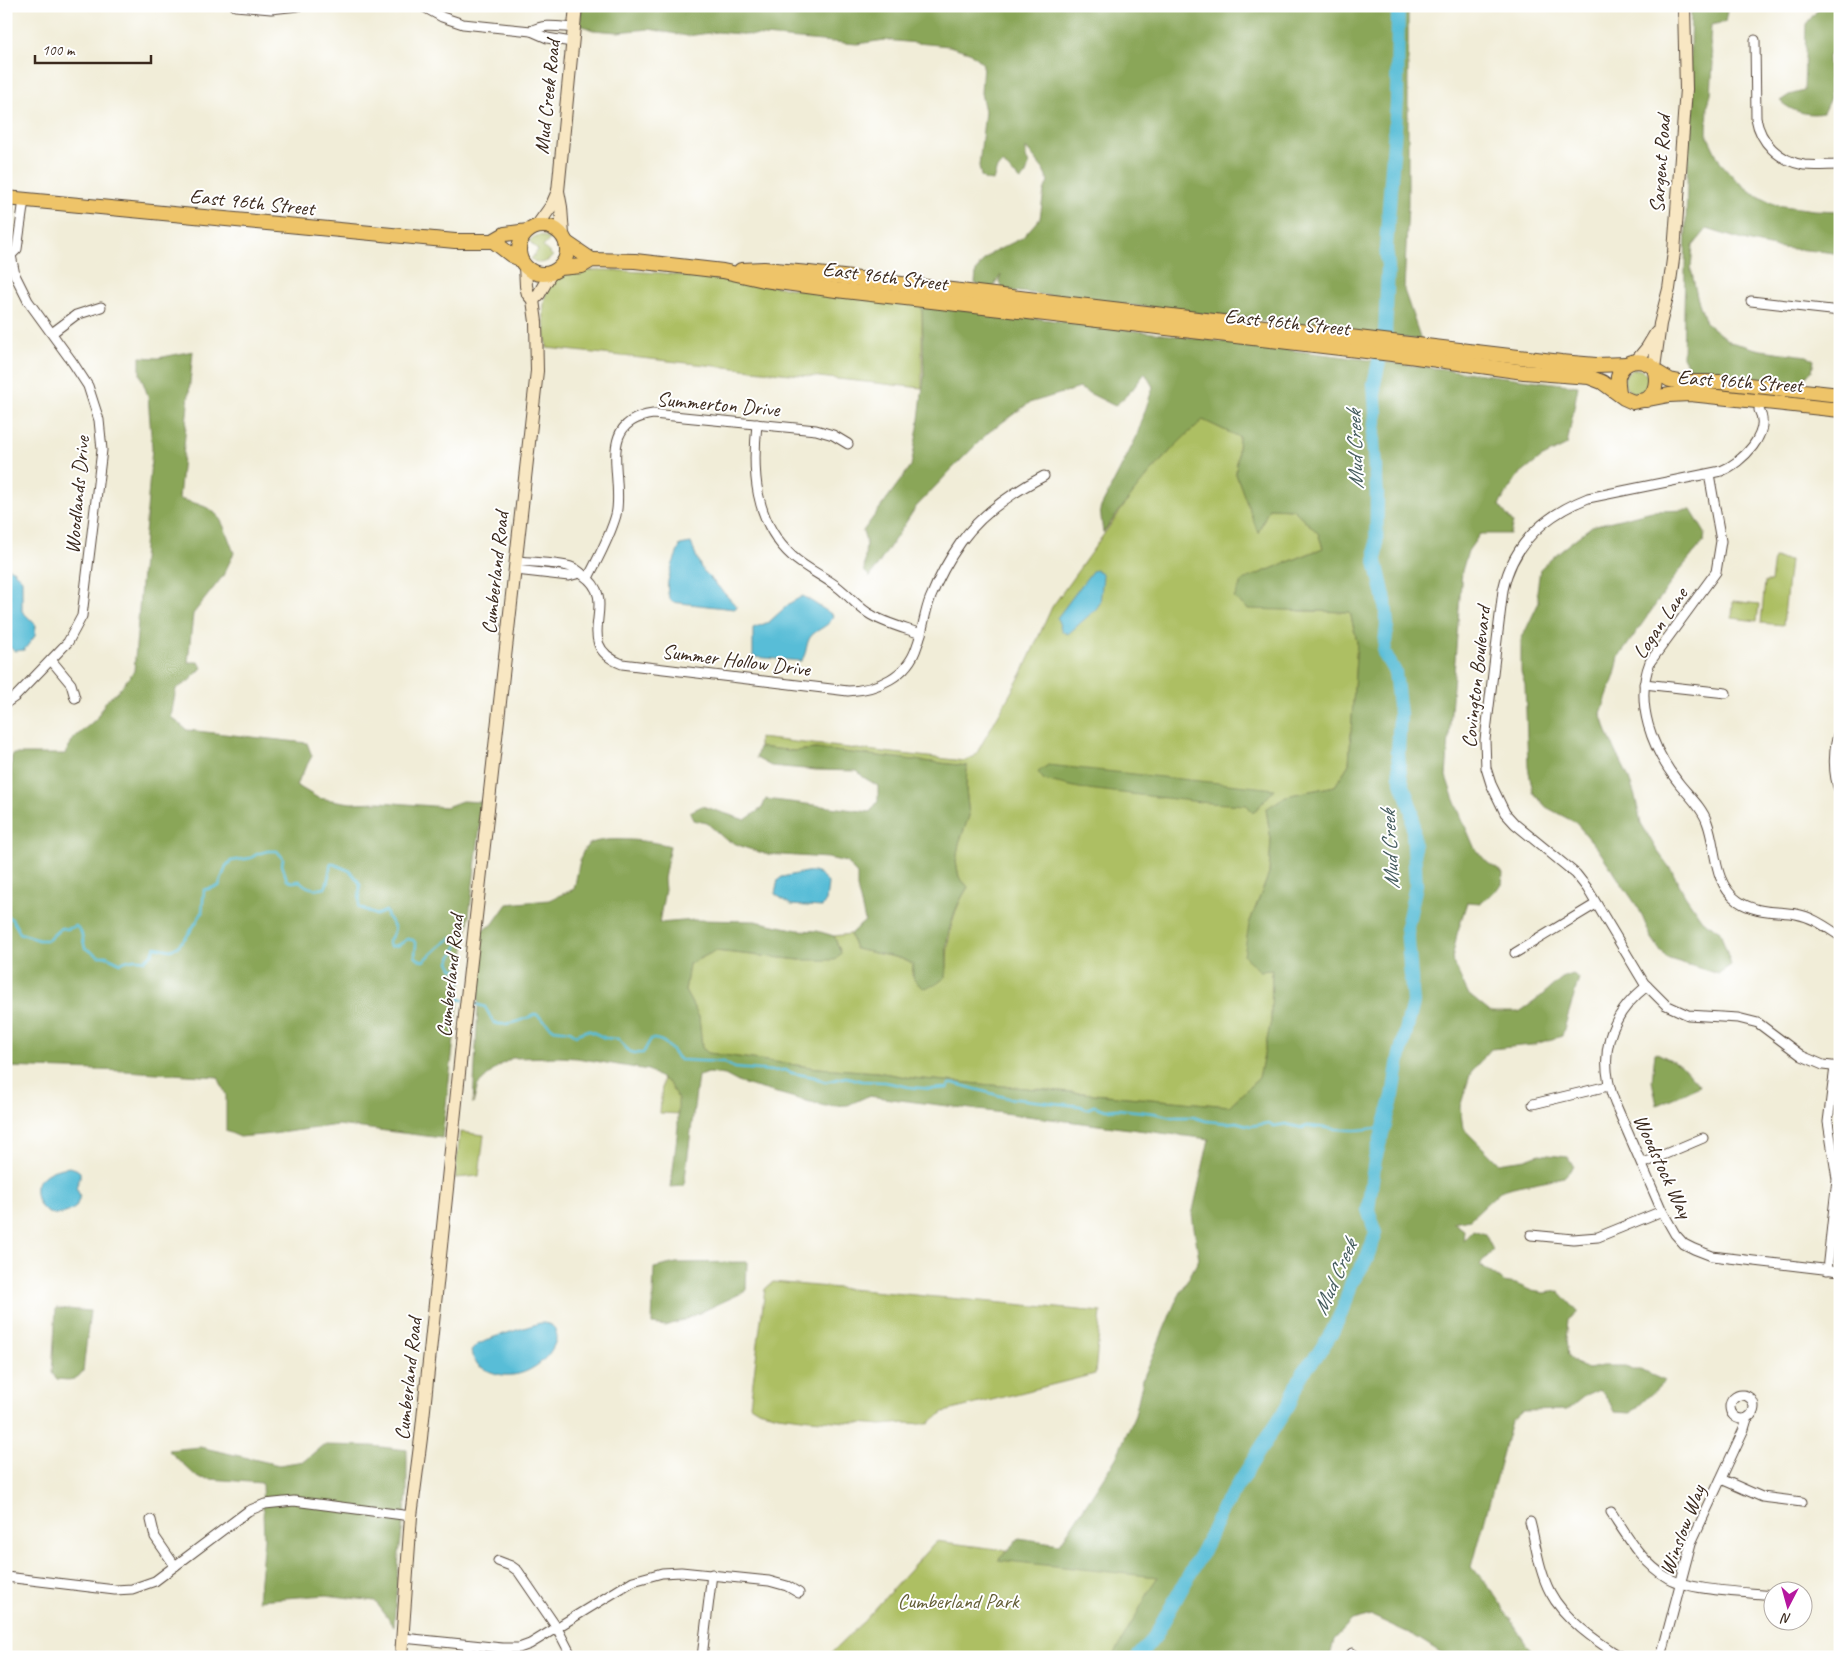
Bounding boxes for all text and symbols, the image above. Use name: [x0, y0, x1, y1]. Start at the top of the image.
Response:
scale bar: [35, 32, 151, 64]
street label: Mud Creek Road: [528, 35, 566, 155]
text: 100 m: [42, 41, 76, 60]
street label: Sargent Road: [1644, 110, 1677, 214]
street label: East 96th Street: [188, 183, 318, 222]
street label: East 96th Street: [821, 255, 951, 297]
street label: East 96th Street: [1223, 303, 1353, 342]
street label: East 96th Street: [1677, 364, 1805, 398]
street label: Summerton Drive: [656, 386, 782, 422]
water label: Mud Creek: [1339, 406, 1370, 490]
street label: Woodlands Drive: [59, 434, 95, 555]
street label: Cumberland Road: [476, 507, 515, 635]
street label: Logan Lane: [1627, 581, 1695, 664]
street label: Covington Boulevard: [1456, 602, 1497, 749]
street label: Summer Hollow Drive: [661, 638, 813, 682]
water label: Mud Creek: [1374, 806, 1406, 890]
street label: Cumberland Road: [431, 910, 470, 1038]
street label: Woodstock Way: [1628, 1110, 1699, 1224]
water label: Mud Creek: [1306, 1232, 1365, 1319]
street label: Cumberland Road: [389, 1313, 428, 1441]
street label: Winslow Way: [1653, 1480, 1712, 1579]
north arrow: [1764, 1580, 1814, 1630]
park label: Cumberland Park: [897, 1588, 1020, 1614]
text: N: [1779, 1609, 1792, 1627]

